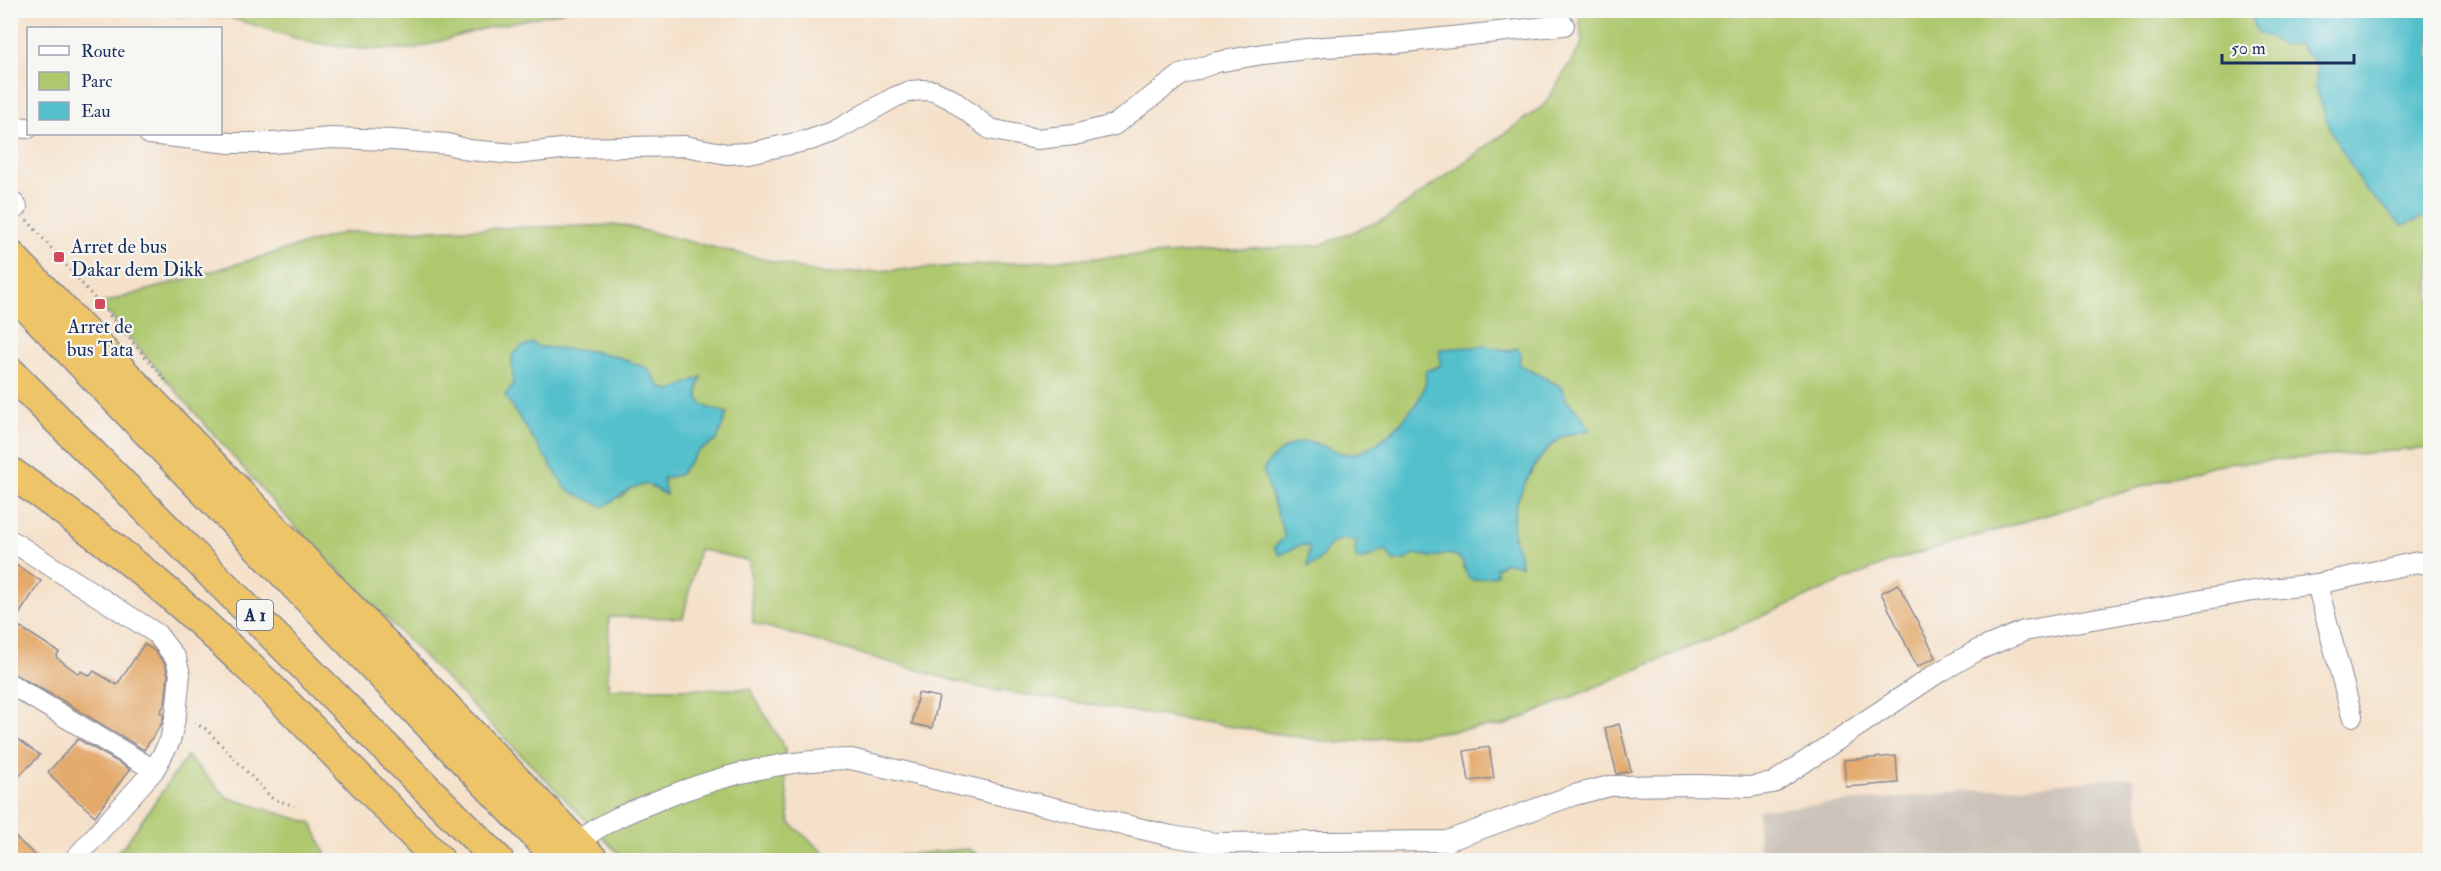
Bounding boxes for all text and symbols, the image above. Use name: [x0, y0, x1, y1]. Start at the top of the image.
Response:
legend: [27, 27, 222, 135]
scale bar: [2222, 27, 2354, 65]
text: 50 m: [2231, 37, 2266, 60]
text: Route: [81, 40, 125, 63]
text: Parc: [81, 70, 112, 93]
text: Eau: [81, 100, 111, 123]
place label: Arret de bus Dakar dem Dikk: [70, 234, 204, 282]
marker: Arret de bus Dakar dem Dikk: [52, 250, 66, 264]
marker: Arret de bus Tata: [93, 297, 107, 311]
place label: Arret de bus Tata: [67, 314, 134, 362]
road number: A 1: [237, 600, 273, 630]

